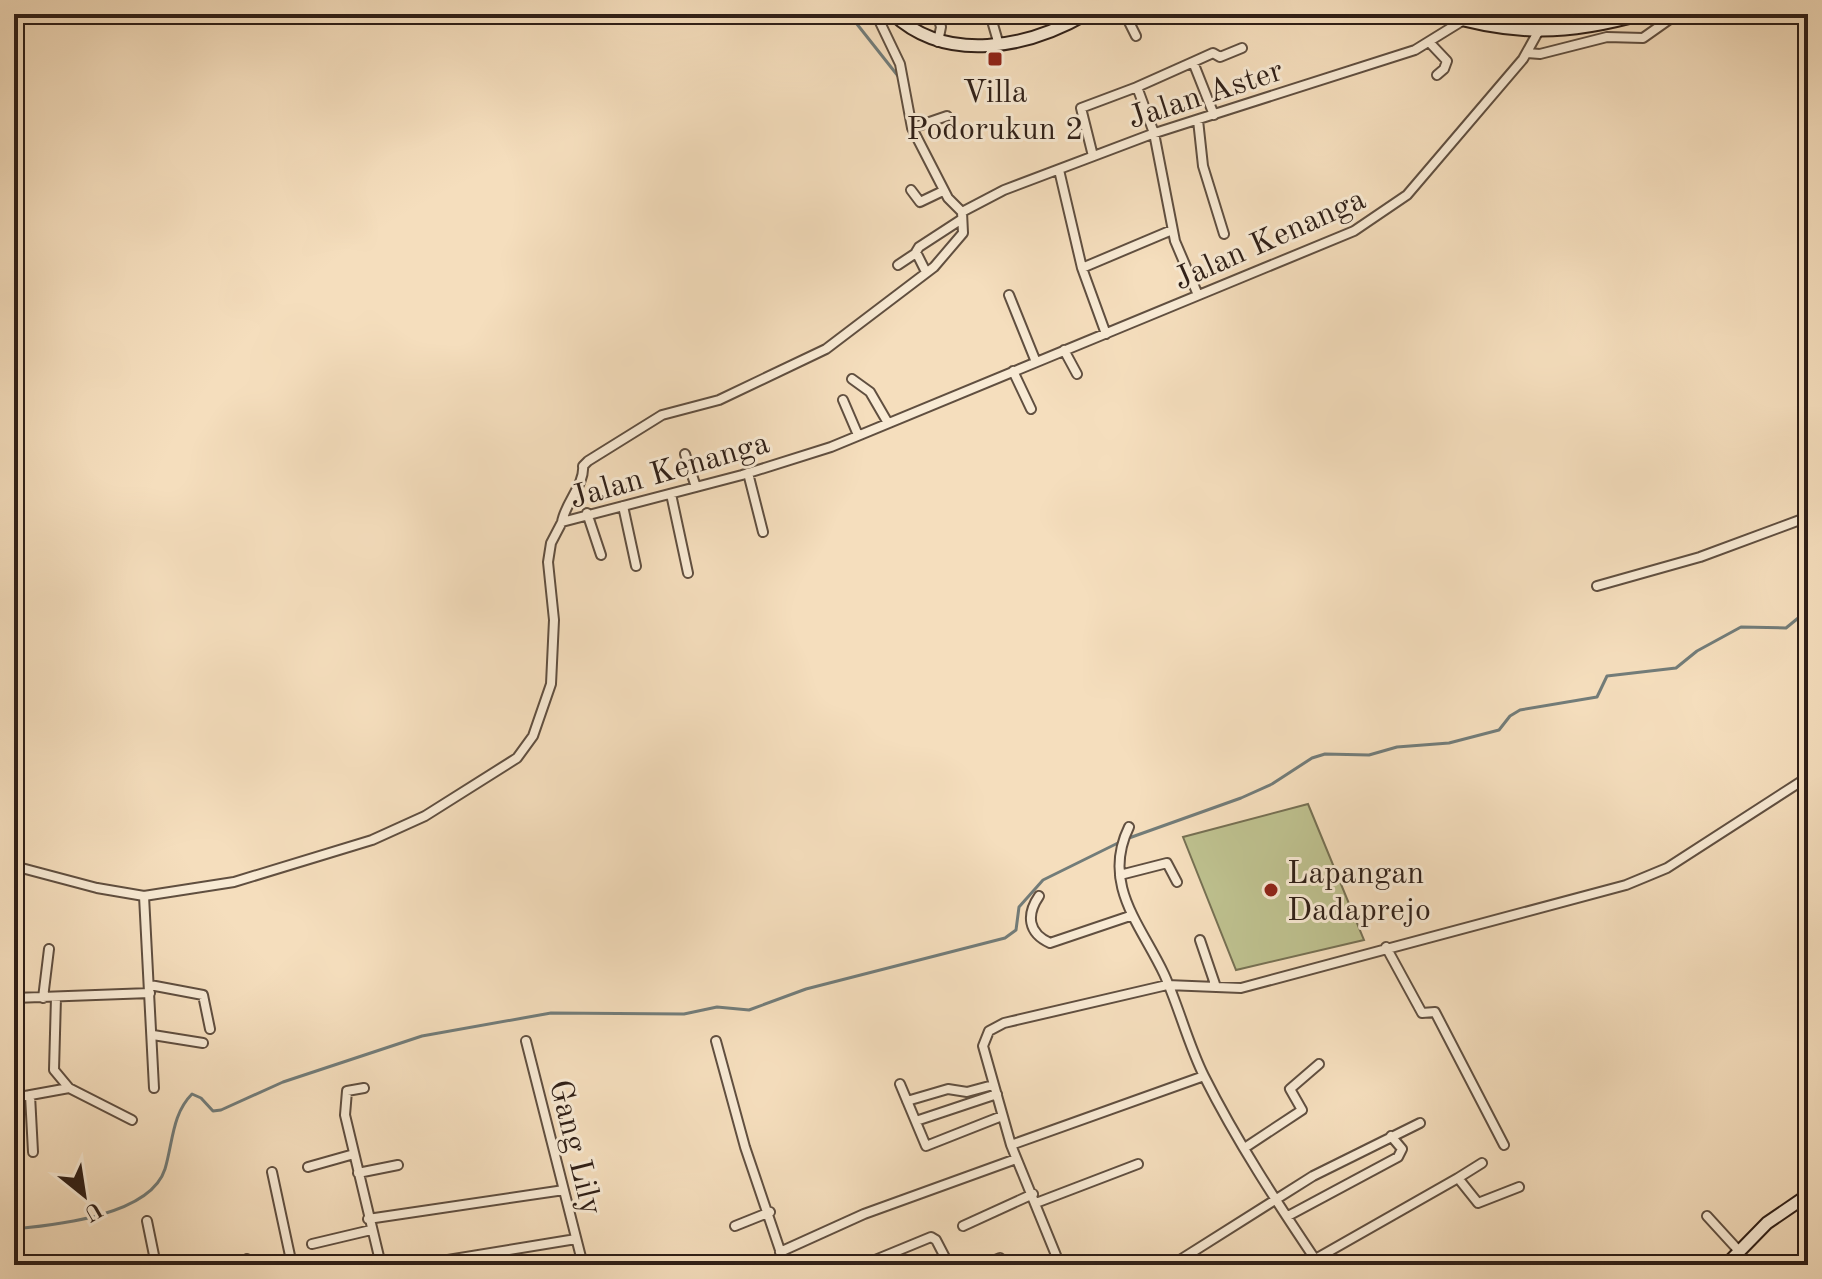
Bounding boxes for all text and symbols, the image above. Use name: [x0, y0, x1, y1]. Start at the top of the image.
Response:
marker: Villa Podorukun 2: [986, 50, 1004, 68]
street label: Jalan Aster: [1124, 56, 1288, 136]
place label: Villa Podorukun 2: [906, 78, 1084, 147]
street label: Jalan Kenanga: [1170, 184, 1371, 297]
street label: Jalan Kenanga: [566, 428, 773, 516]
place label: Lapangan Dadaprejo: [1287, 859, 1431, 928]
marker: Lapangan Dadaprejo: [1262, 881, 1280, 899]
street label: Gang Lily: [542, 1077, 606, 1219]
north arrow: [44, 1155, 124, 1235]
text: U: [80, 1197, 106, 1224]

